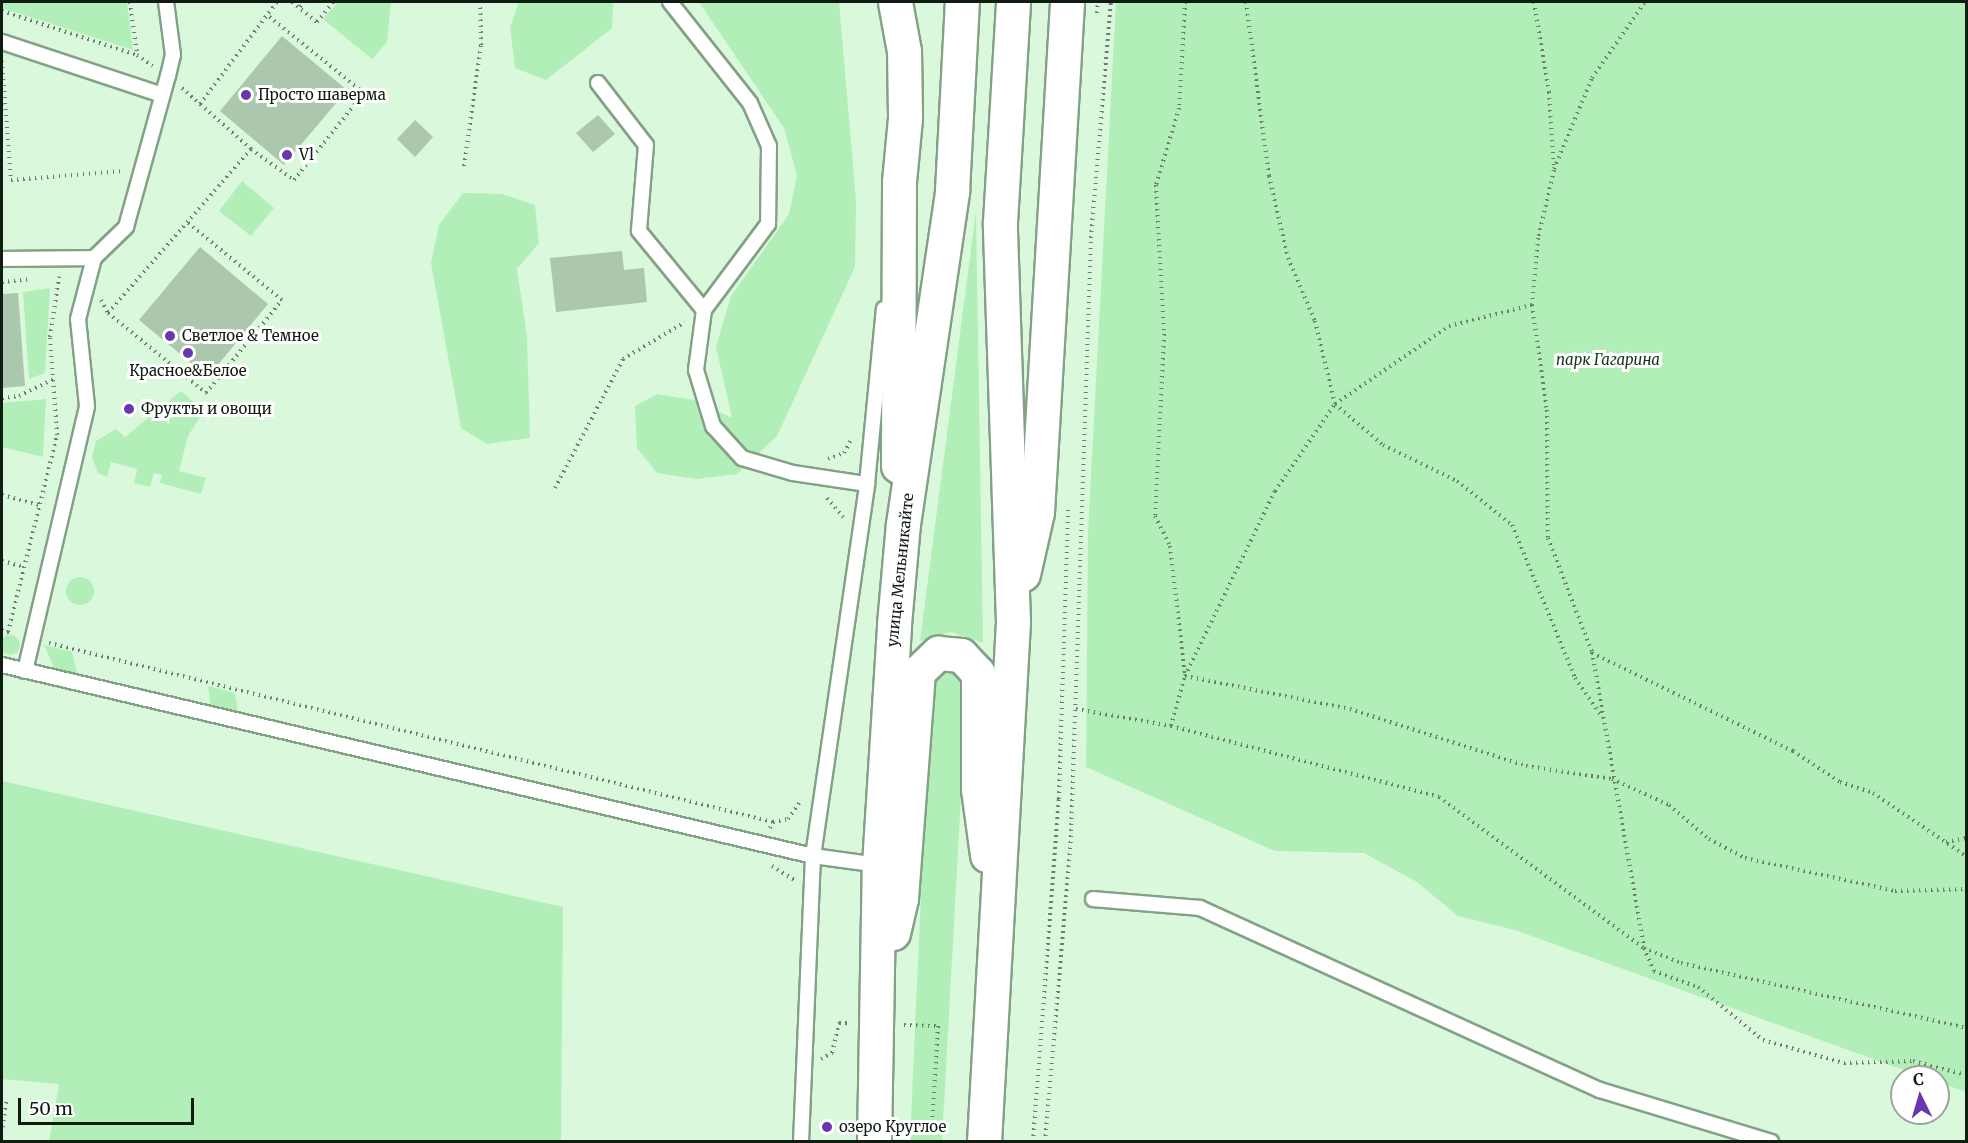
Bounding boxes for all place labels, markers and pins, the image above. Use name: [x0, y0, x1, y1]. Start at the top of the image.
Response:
place label: Просто шаверма: [258, 86, 386, 104]
marker: Просто шаверма: [239, 88, 253, 102]
place label: Vl: [299, 146, 314, 164]
marker: Vl: [280, 148, 294, 162]
place label: Светлое & Темное: [182, 327, 319, 345]
marker: Светлое & Темное: [163, 329, 177, 343]
marker: Красное&Белое: [181, 346, 195, 360]
place label: Красное&Белое: [129, 362, 247, 380]
place label: Фрукты и овощи: [141, 400, 272, 418]
marker: Фрукты и овощи: [122, 402, 136, 416]
place label: озеро Круглое: [839, 1118, 946, 1136]
marker: озеро Круглое: [820, 1120, 834, 1134]

